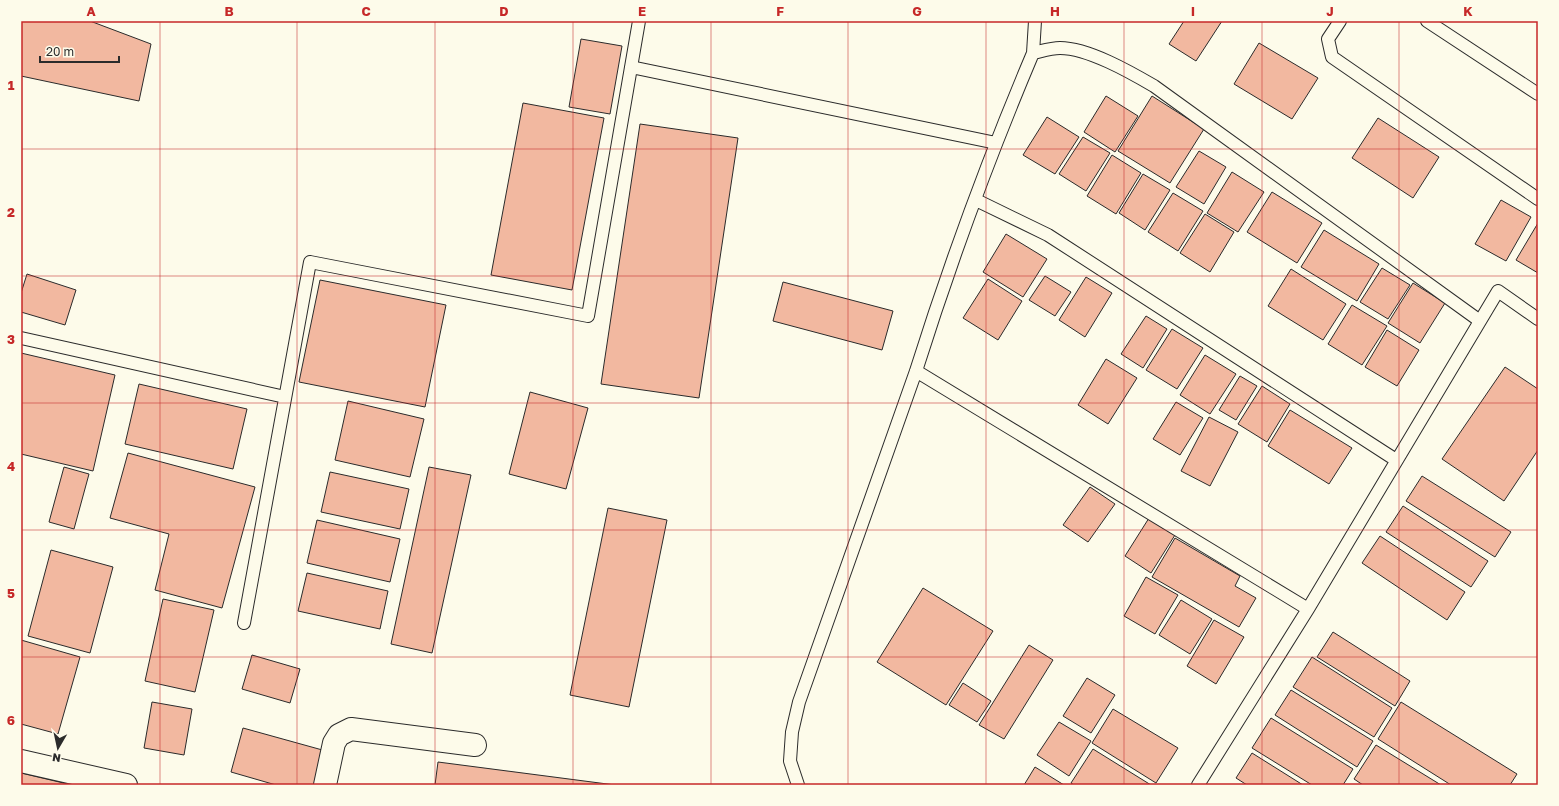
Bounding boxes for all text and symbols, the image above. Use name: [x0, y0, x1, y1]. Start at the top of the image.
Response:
text: A: [86, 3, 96, 19]
text: B: [224, 3, 234, 19]
text: C: [361, 3, 371, 19]
text: D: [499, 3, 509, 19]
text: E: [638, 3, 646, 19]
text: F: [776, 3, 784, 19]
text: G: [912, 3, 922, 19]
text: H: [1050, 3, 1060, 19]
text: I: [1191, 3, 1195, 19]
text: J: [1326, 3, 1334, 19]
text: K: [1463, 3, 1473, 19]
scale bar: [40, 38, 119, 64]
text: 20 m: [46, 44, 74, 59]
text: 1: [8, 77, 15, 93]
text: 2: [7, 204, 15, 220]
text: 3: [7, 331, 15, 347]
text: 4: [7, 458, 15, 474]
text: 5: [7, 585, 15, 601]
text: 6: [7, 712, 15, 728]
north arrow: [38, 728, 78, 768]
text: N: [51, 751, 62, 765]

